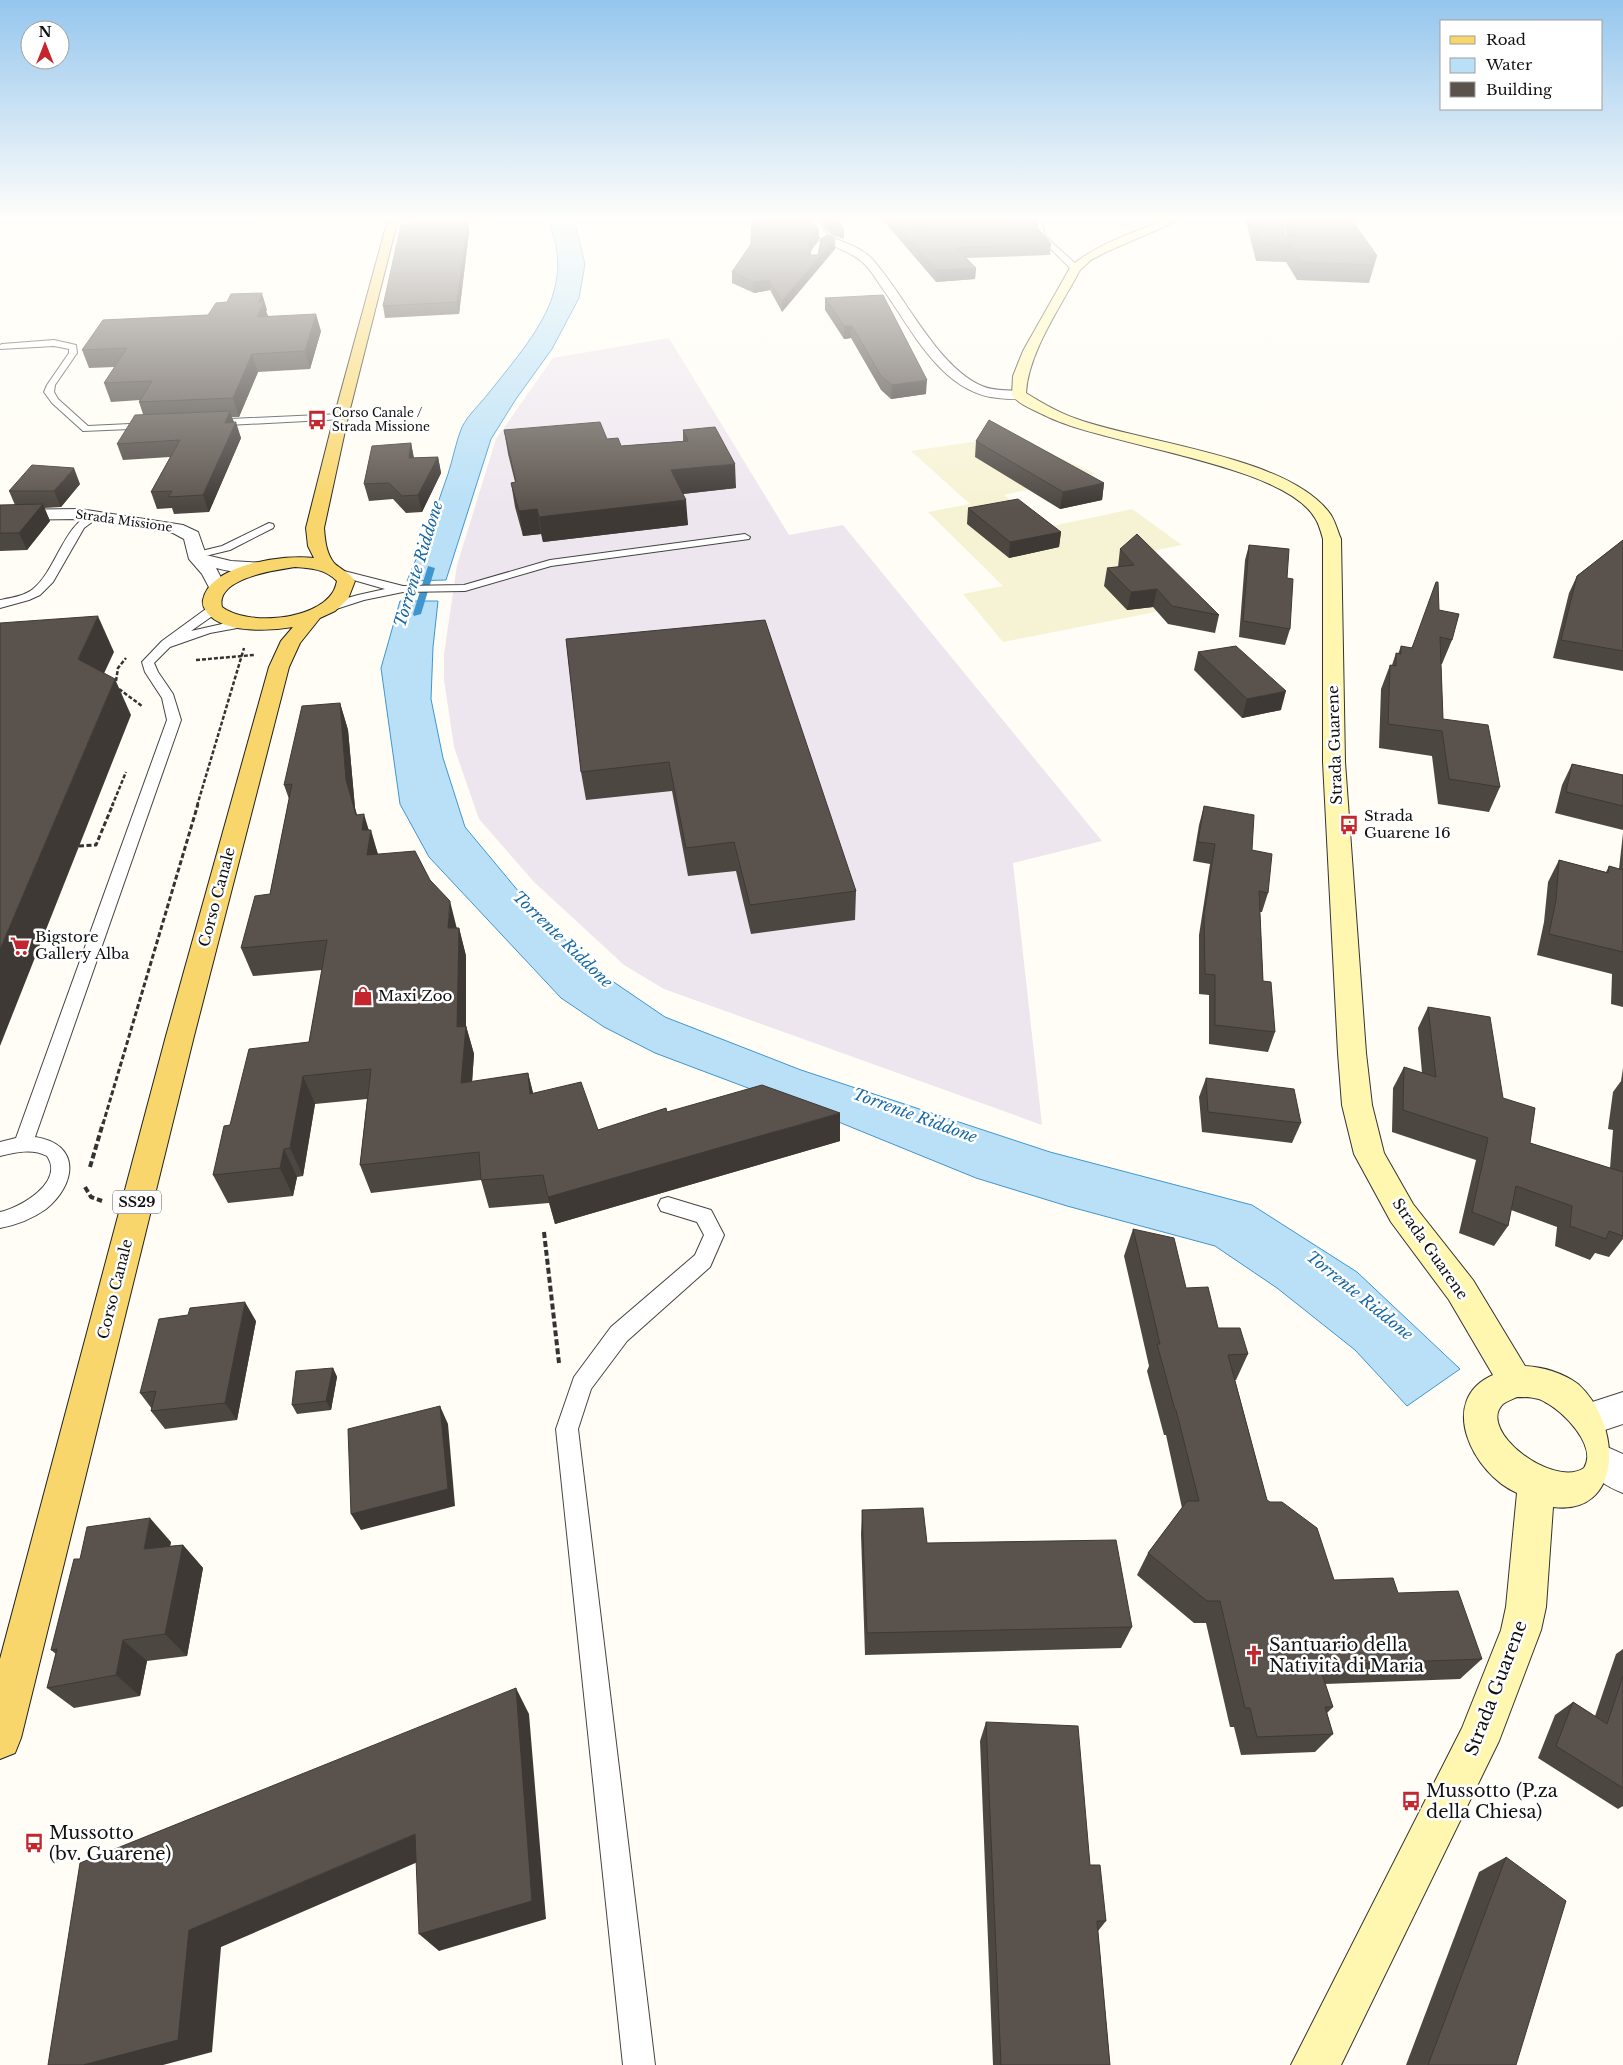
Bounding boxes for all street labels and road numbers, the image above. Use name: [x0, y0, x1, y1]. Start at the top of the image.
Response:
street label: Strada Missione: [75, 506, 174, 535]
street label: Strada Guarene: [1323, 685, 1346, 805]
street label: Corso Canale: [194, 845, 239, 949]
road number: SS29: [113, 1190, 161, 1214]
street label: Strada Guarene: [1388, 1194, 1472, 1303]
street label: Corso Canale: [93, 1237, 136, 1341]
street label: Strada Guarene: [1460, 1617, 1532, 1759]

